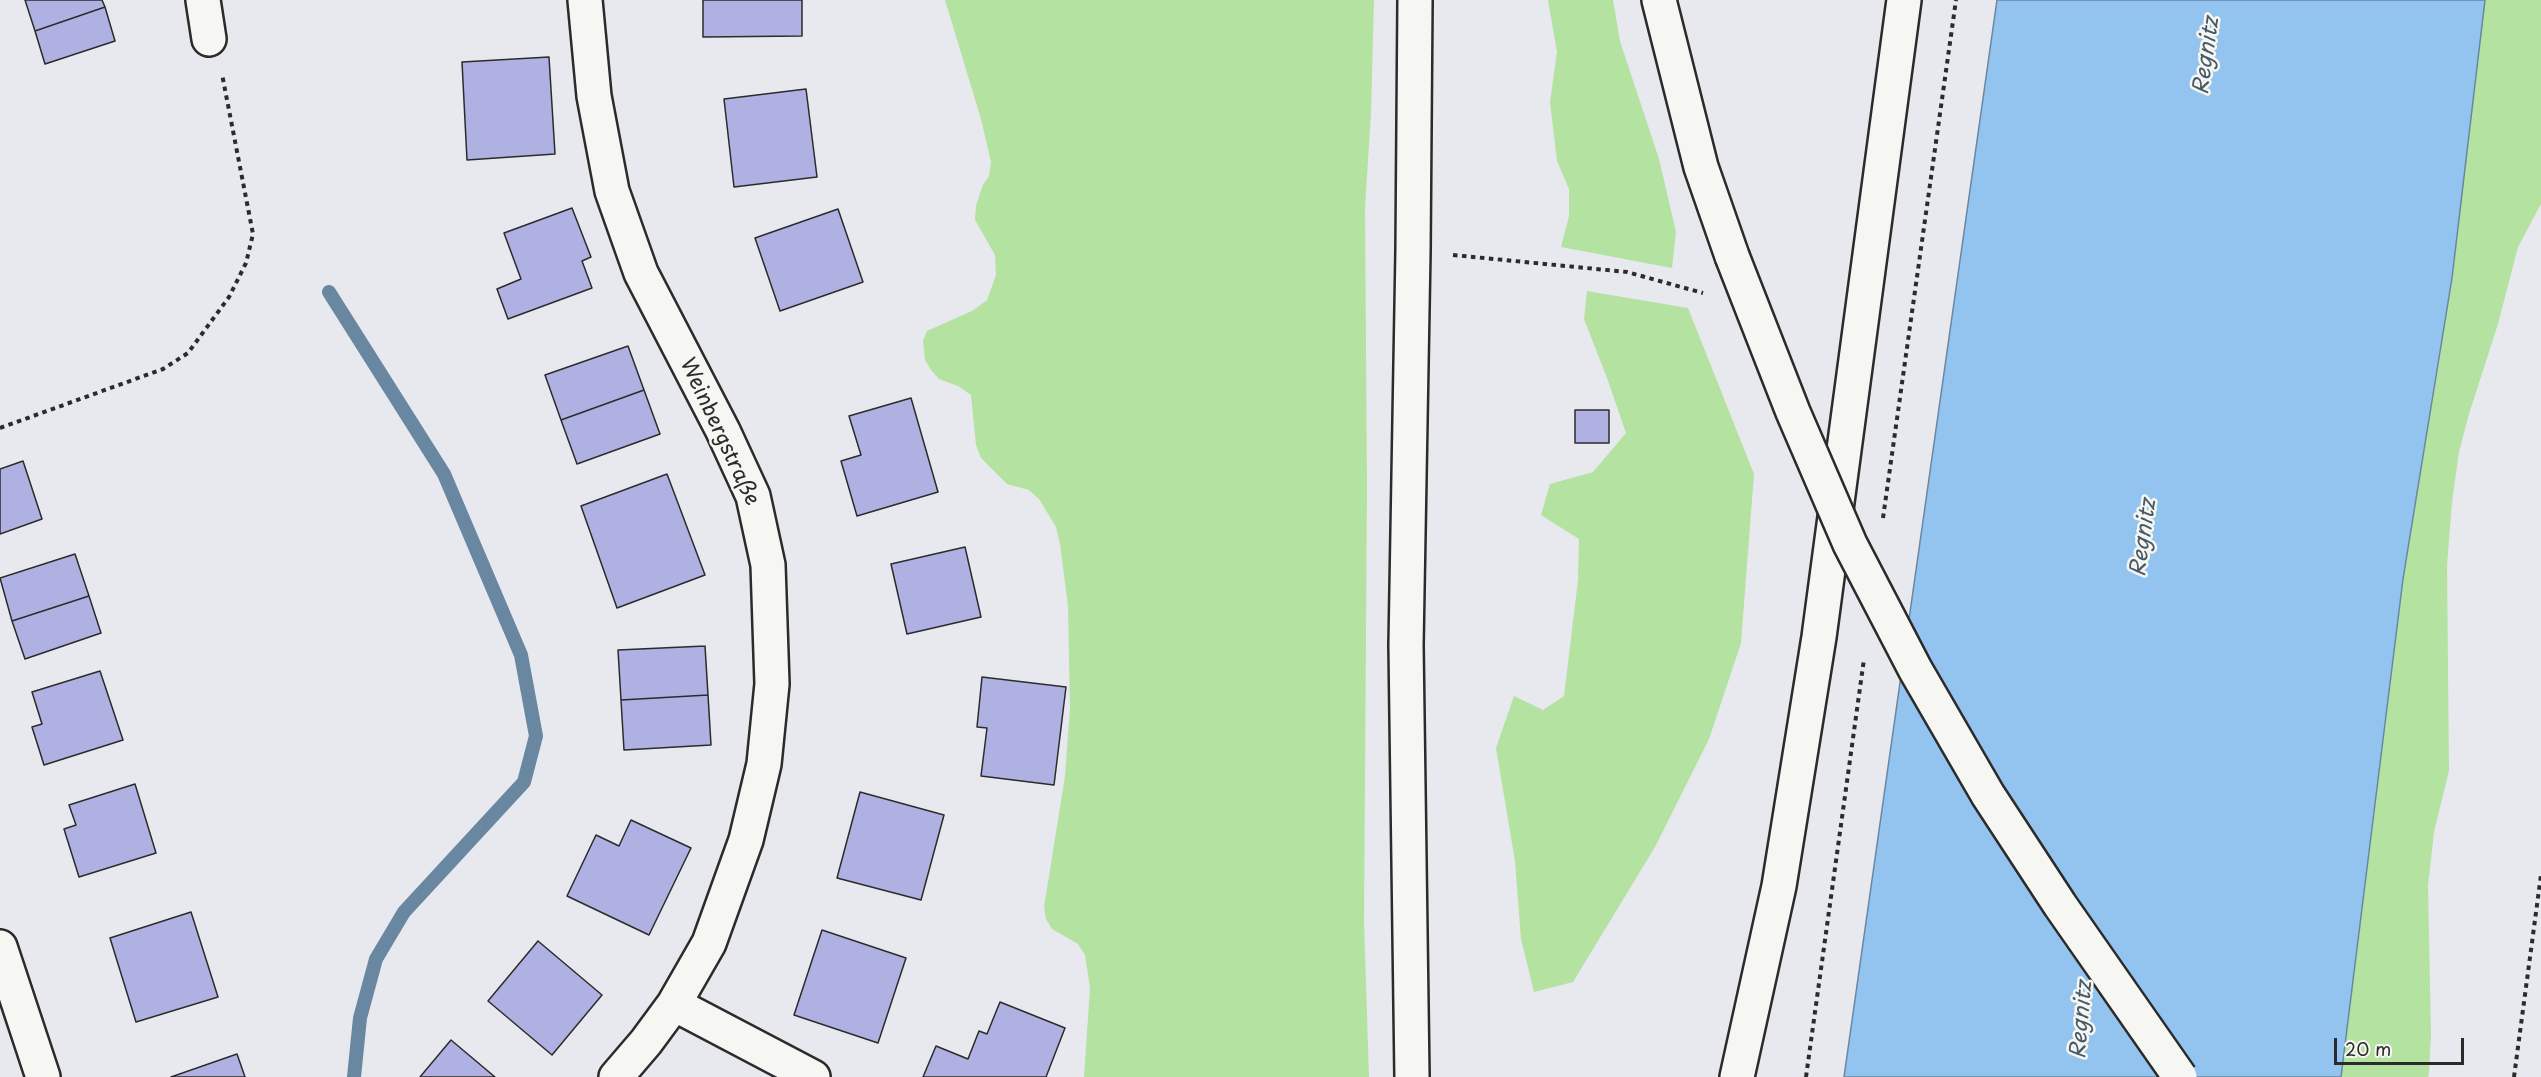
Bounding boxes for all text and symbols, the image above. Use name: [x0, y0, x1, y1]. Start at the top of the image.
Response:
water label: Regnitz: [2189, 16, 2225, 96]
street label: Weinbergstraße: [674, 354, 764, 510]
water label: Regnitz: [2126, 498, 2162, 578]
water label: Regnitz: [2065, 980, 2099, 1060]
scale bar: [2337, 1026, 2468, 1064]
text: 20 m: [2345, 1035, 2391, 1062]

